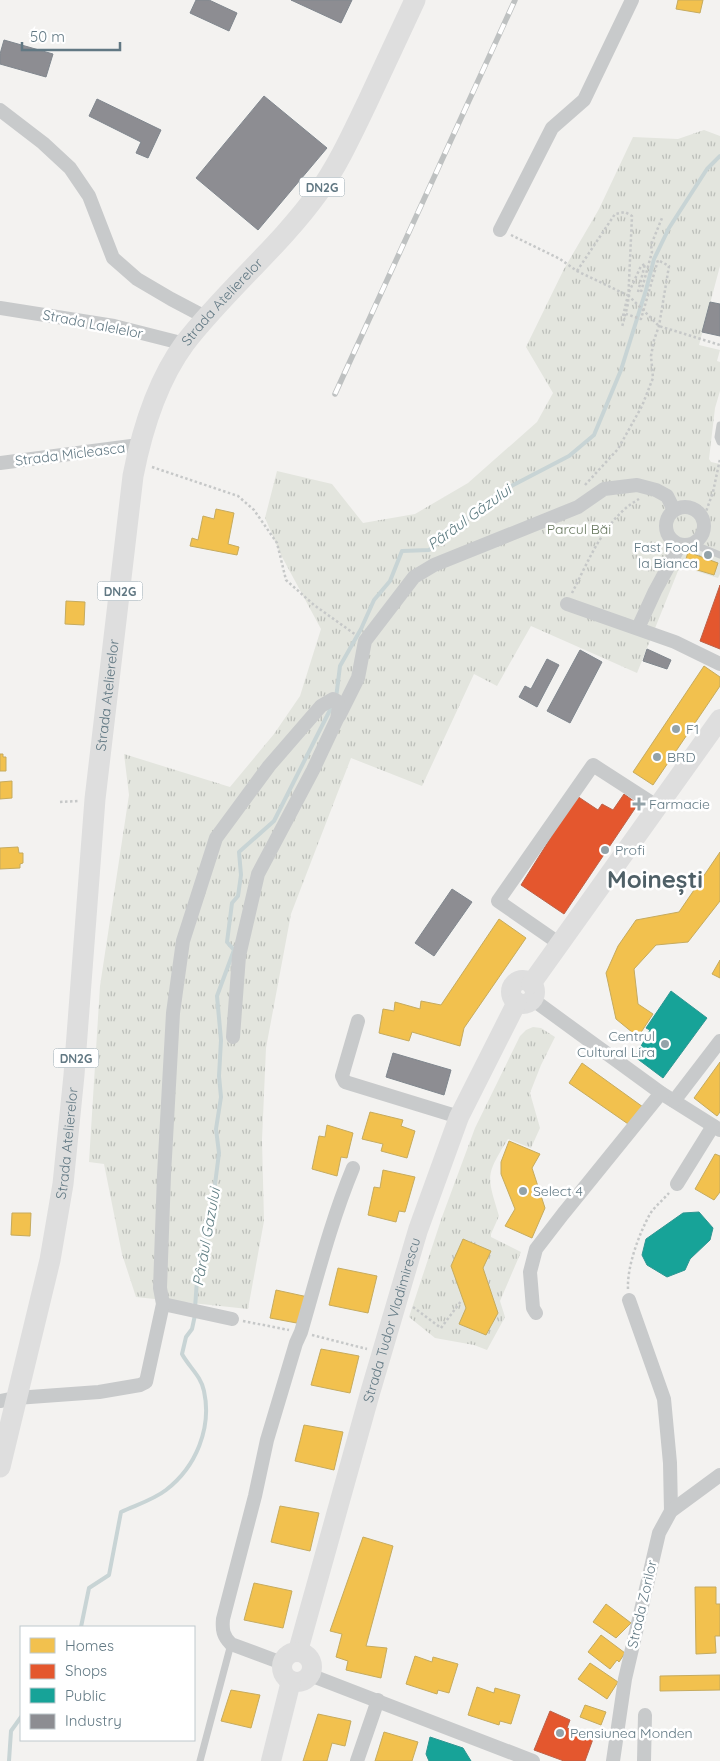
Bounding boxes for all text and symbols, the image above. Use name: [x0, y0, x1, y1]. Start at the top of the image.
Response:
scale bar: [22, 20, 120, 52]
text: 50 m: [30, 27, 65, 46]
road number: DN2G: [300, 178, 344, 196]
street label: Strada Atelierelor: [177, 253, 267, 349]
street label: Strada Lalelelor: [41, 305, 145, 343]
street label: Strada Micleasca: [14, 438, 126, 470]
water label: Pârâul Gâzului: [423, 479, 516, 554]
park label: Parcul Băi: [547, 520, 611, 538]
place label: Fast Food la Bianca: [634, 538, 698, 572]
marker: Fast Food la Bianca: [702, 549, 714, 561]
road number: DN2G: [98, 582, 142, 600]
street label: Strada Atelierelor: [92, 637, 123, 752]
place label: F1: [686, 720, 699, 738]
marker: F1: [670, 723, 682, 735]
place label: BRD: [667, 748, 696, 766]
marker: BRD: [651, 751, 663, 763]
place label: Farmacie: [649, 795, 710, 813]
marker: Farmacie: [633, 798, 645, 810]
place label: Profi: [615, 841, 645, 859]
marker: Profi: [599, 844, 611, 856]
district label: Moinești: [607, 864, 703, 895]
place label: Centrul Cultural Lira: [577, 1027, 655, 1061]
marker: Centrul Cultural Lira: [659, 1038, 671, 1050]
road number: DN2G: [54, 1048, 98, 1068]
street label: Strada Atelierelor: [52, 1086, 82, 1201]
place label: Select 4: [533, 1182, 583, 1200]
water label: Pârâul Gazului: [188, 1185, 224, 1287]
marker: Select 4: [517, 1185, 529, 1197]
street label: Strada Tudor Vladimirescu: [359, 1235, 424, 1405]
street label: Strada Zorilor: [623, 1558, 661, 1650]
legend: [20, 1626, 195, 1741]
text: Homes: [65, 1636, 114, 1655]
text: Shops: [65, 1661, 107, 1680]
text: Public: [65, 1686, 106, 1705]
text: Industry: [65, 1711, 122, 1730]
place label: Pensiunea Monden: [570, 1724, 693, 1742]
marker: Pensiunea Monden: [554, 1727, 566, 1739]

